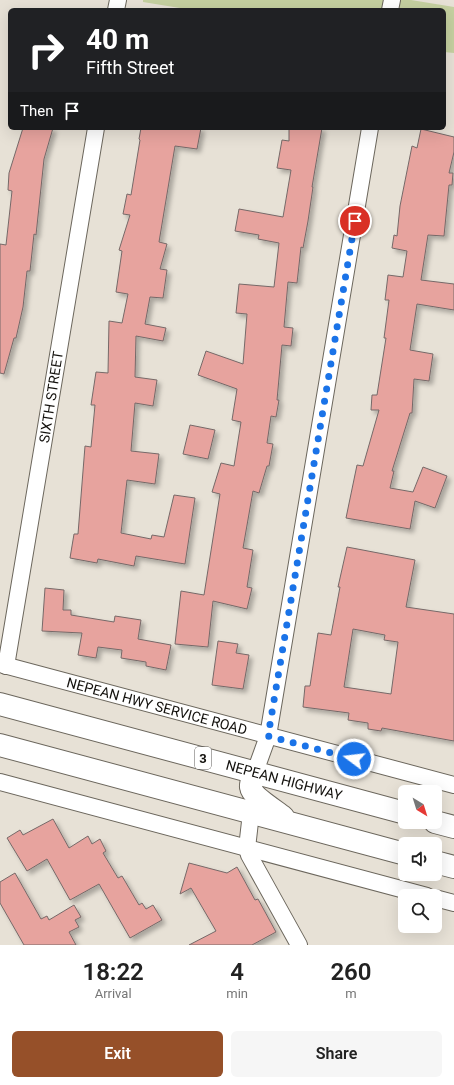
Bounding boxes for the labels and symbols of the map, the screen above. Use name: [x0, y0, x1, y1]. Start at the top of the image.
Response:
pin: [338, 204, 372, 238]
street label: SIXTH STREET: [36, 349, 66, 444]
street label: NEPEAN HWY SERVICE ROAD: [65, 674, 249, 738]
position arrow: [333, 738, 375, 780]
road number: 3: [195, 747, 211, 769]
street label: NEPEAN HIGHWAY: [224, 757, 344, 803]
north arrow: [398, 785, 442, 829]

